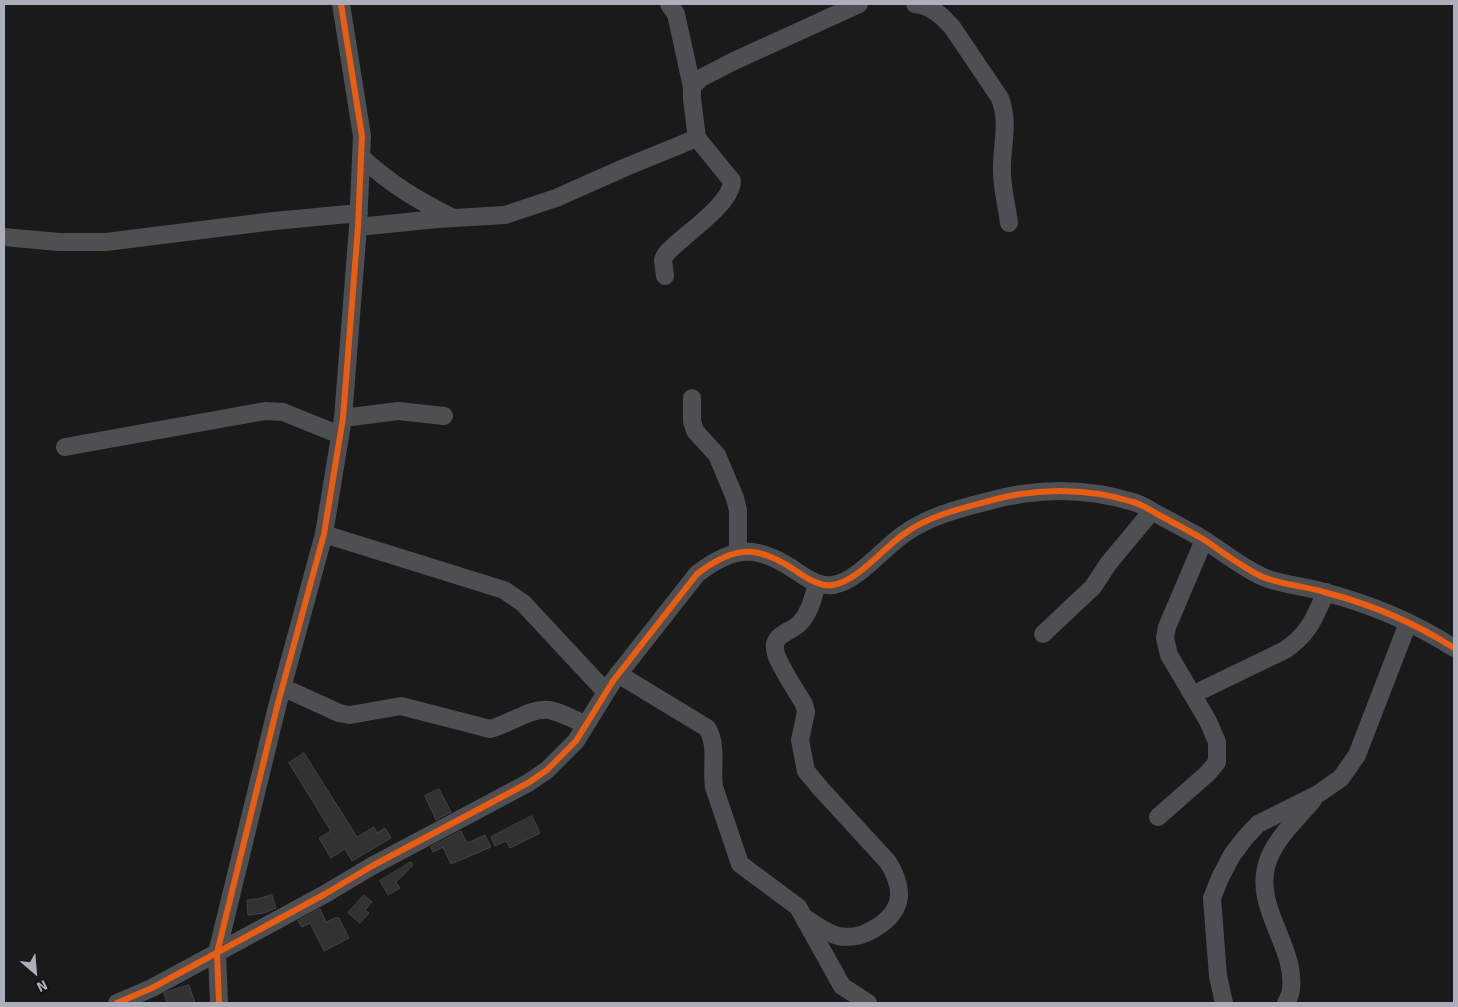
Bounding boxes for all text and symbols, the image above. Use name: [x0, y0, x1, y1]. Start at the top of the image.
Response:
north arrow: [10, 947, 60, 997]
text: N: [34, 976, 50, 996]

